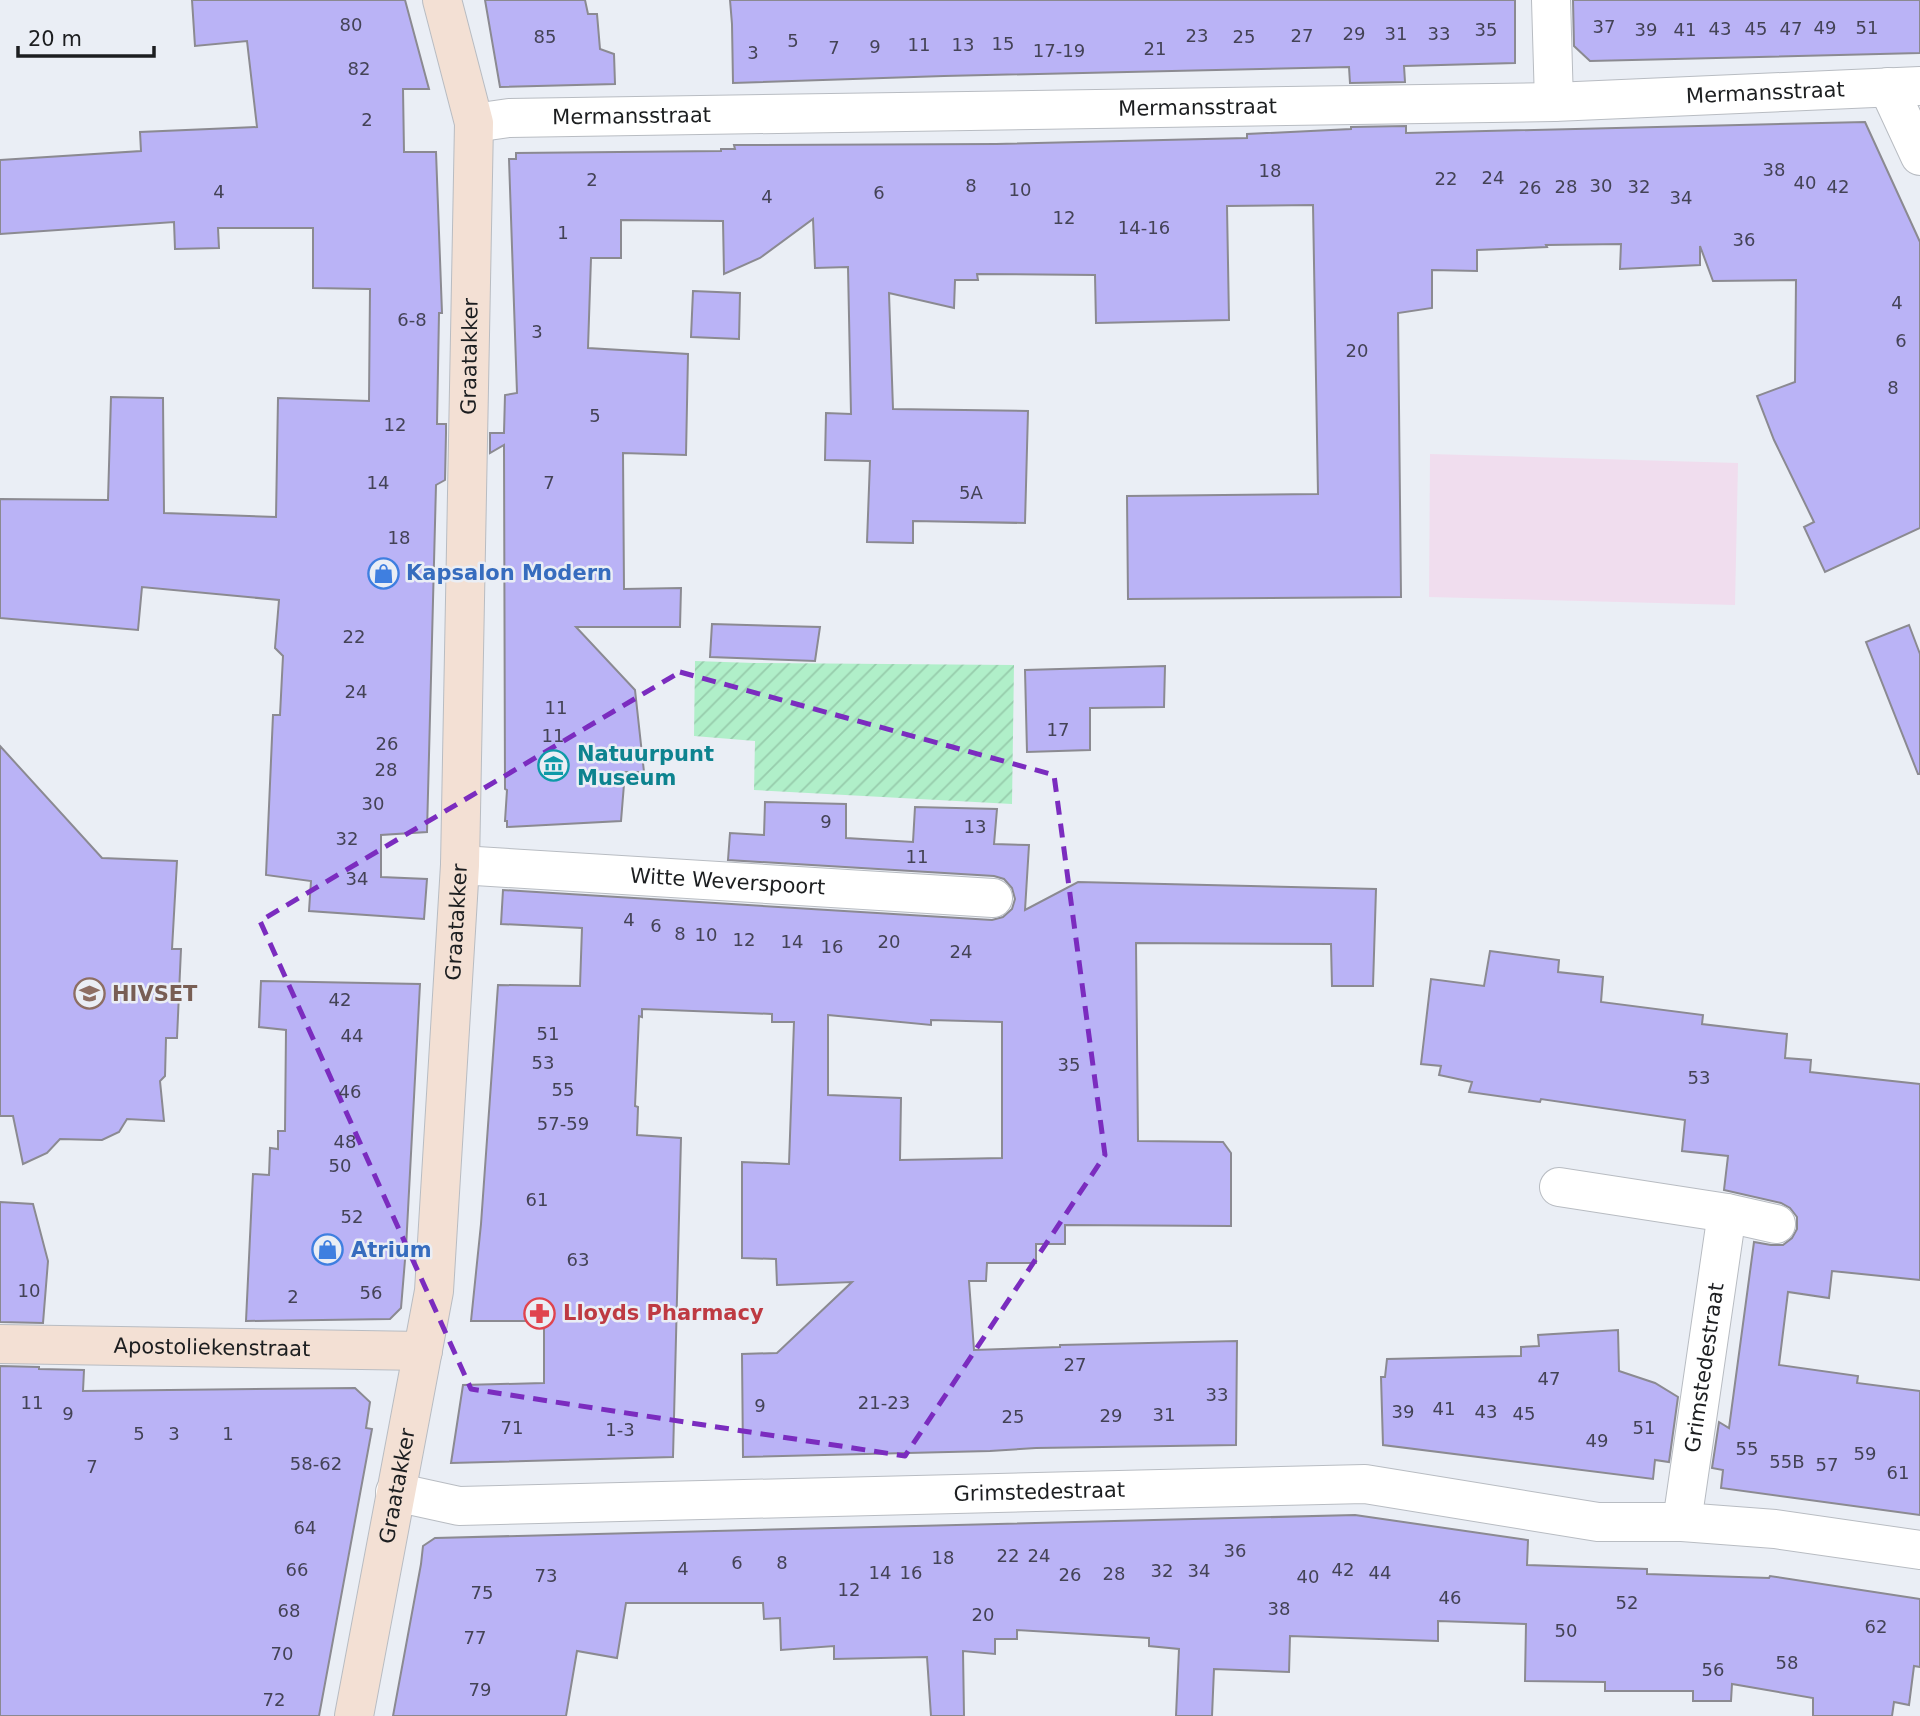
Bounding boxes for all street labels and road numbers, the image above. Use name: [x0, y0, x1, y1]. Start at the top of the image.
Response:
street label: Mermansstraat: [1686, 77, 1845, 108]
street label: Mermansstraat: [1118, 94, 1277, 121]
street label: Mermansstraat: [552, 103, 711, 129]
street label: Graatakker: [456, 297, 483, 415]
street label: Graatakker: [441, 863, 472, 981]
street label: Witte Weverspoort: [629, 864, 826, 900]
street label: Grimstedestraat: [1680, 1281, 1729, 1454]
street label: Apostoliekenstraat: [113, 1334, 311, 1361]
street label: Graatakker: [375, 1426, 420, 1546]
street label: Grimstedestraat: [953, 1478, 1125, 1506]

